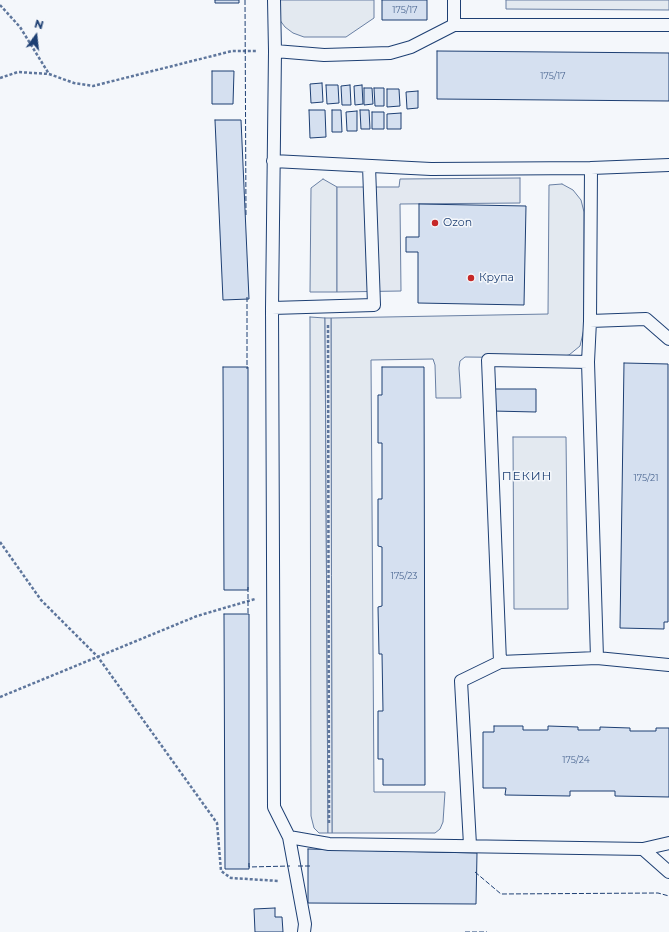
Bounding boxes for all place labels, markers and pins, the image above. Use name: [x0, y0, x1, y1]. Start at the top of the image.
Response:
place label: Ozon: [443, 216, 472, 230]
marker: Ozon: [430, 218, 440, 228]
place label: Крупа: [479, 271, 514, 285]
marker: Крупа: [466, 273, 476, 283]

